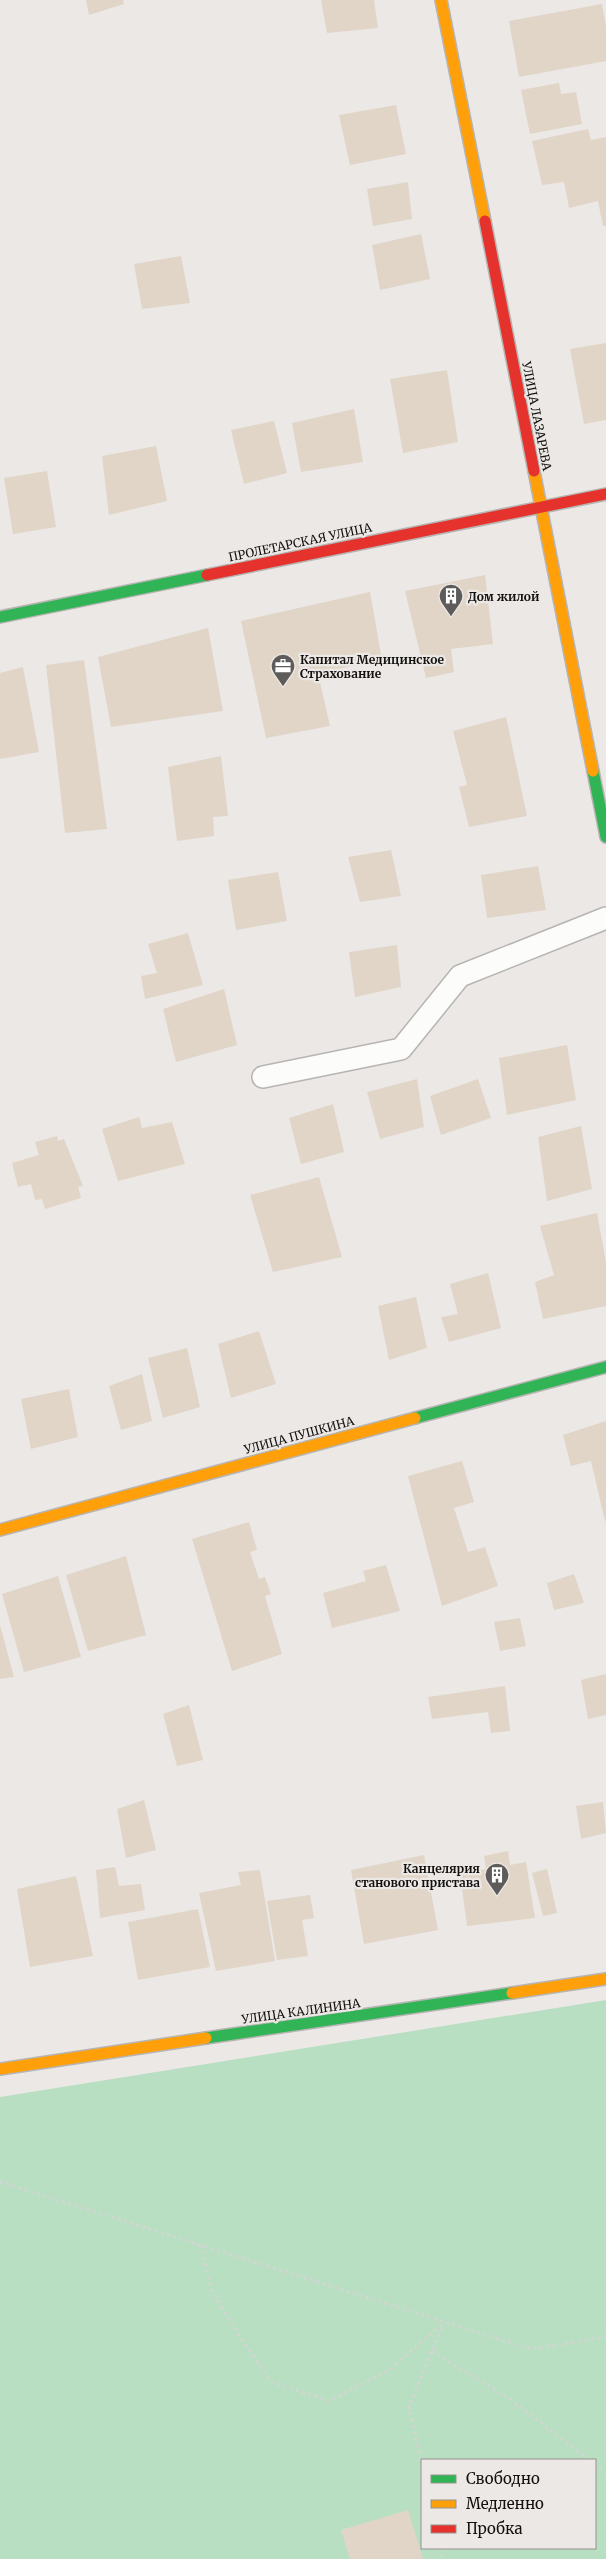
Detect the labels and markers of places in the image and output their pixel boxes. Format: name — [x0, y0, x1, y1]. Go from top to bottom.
building icon: Дом жилой — [438, 583, 464, 617]
place label: Дом жилой — [468, 589, 540, 604]
place label: Капитал Медицинское Страхование — [300, 652, 445, 681]
office icon: Капитал Медицинское Страхование — [270, 653, 296, 687]
place label: Канцелярия станового пристава — [355, 1861, 480, 1890]
building icon: Канцелярия станового пристава — [484, 1862, 510, 1896]

